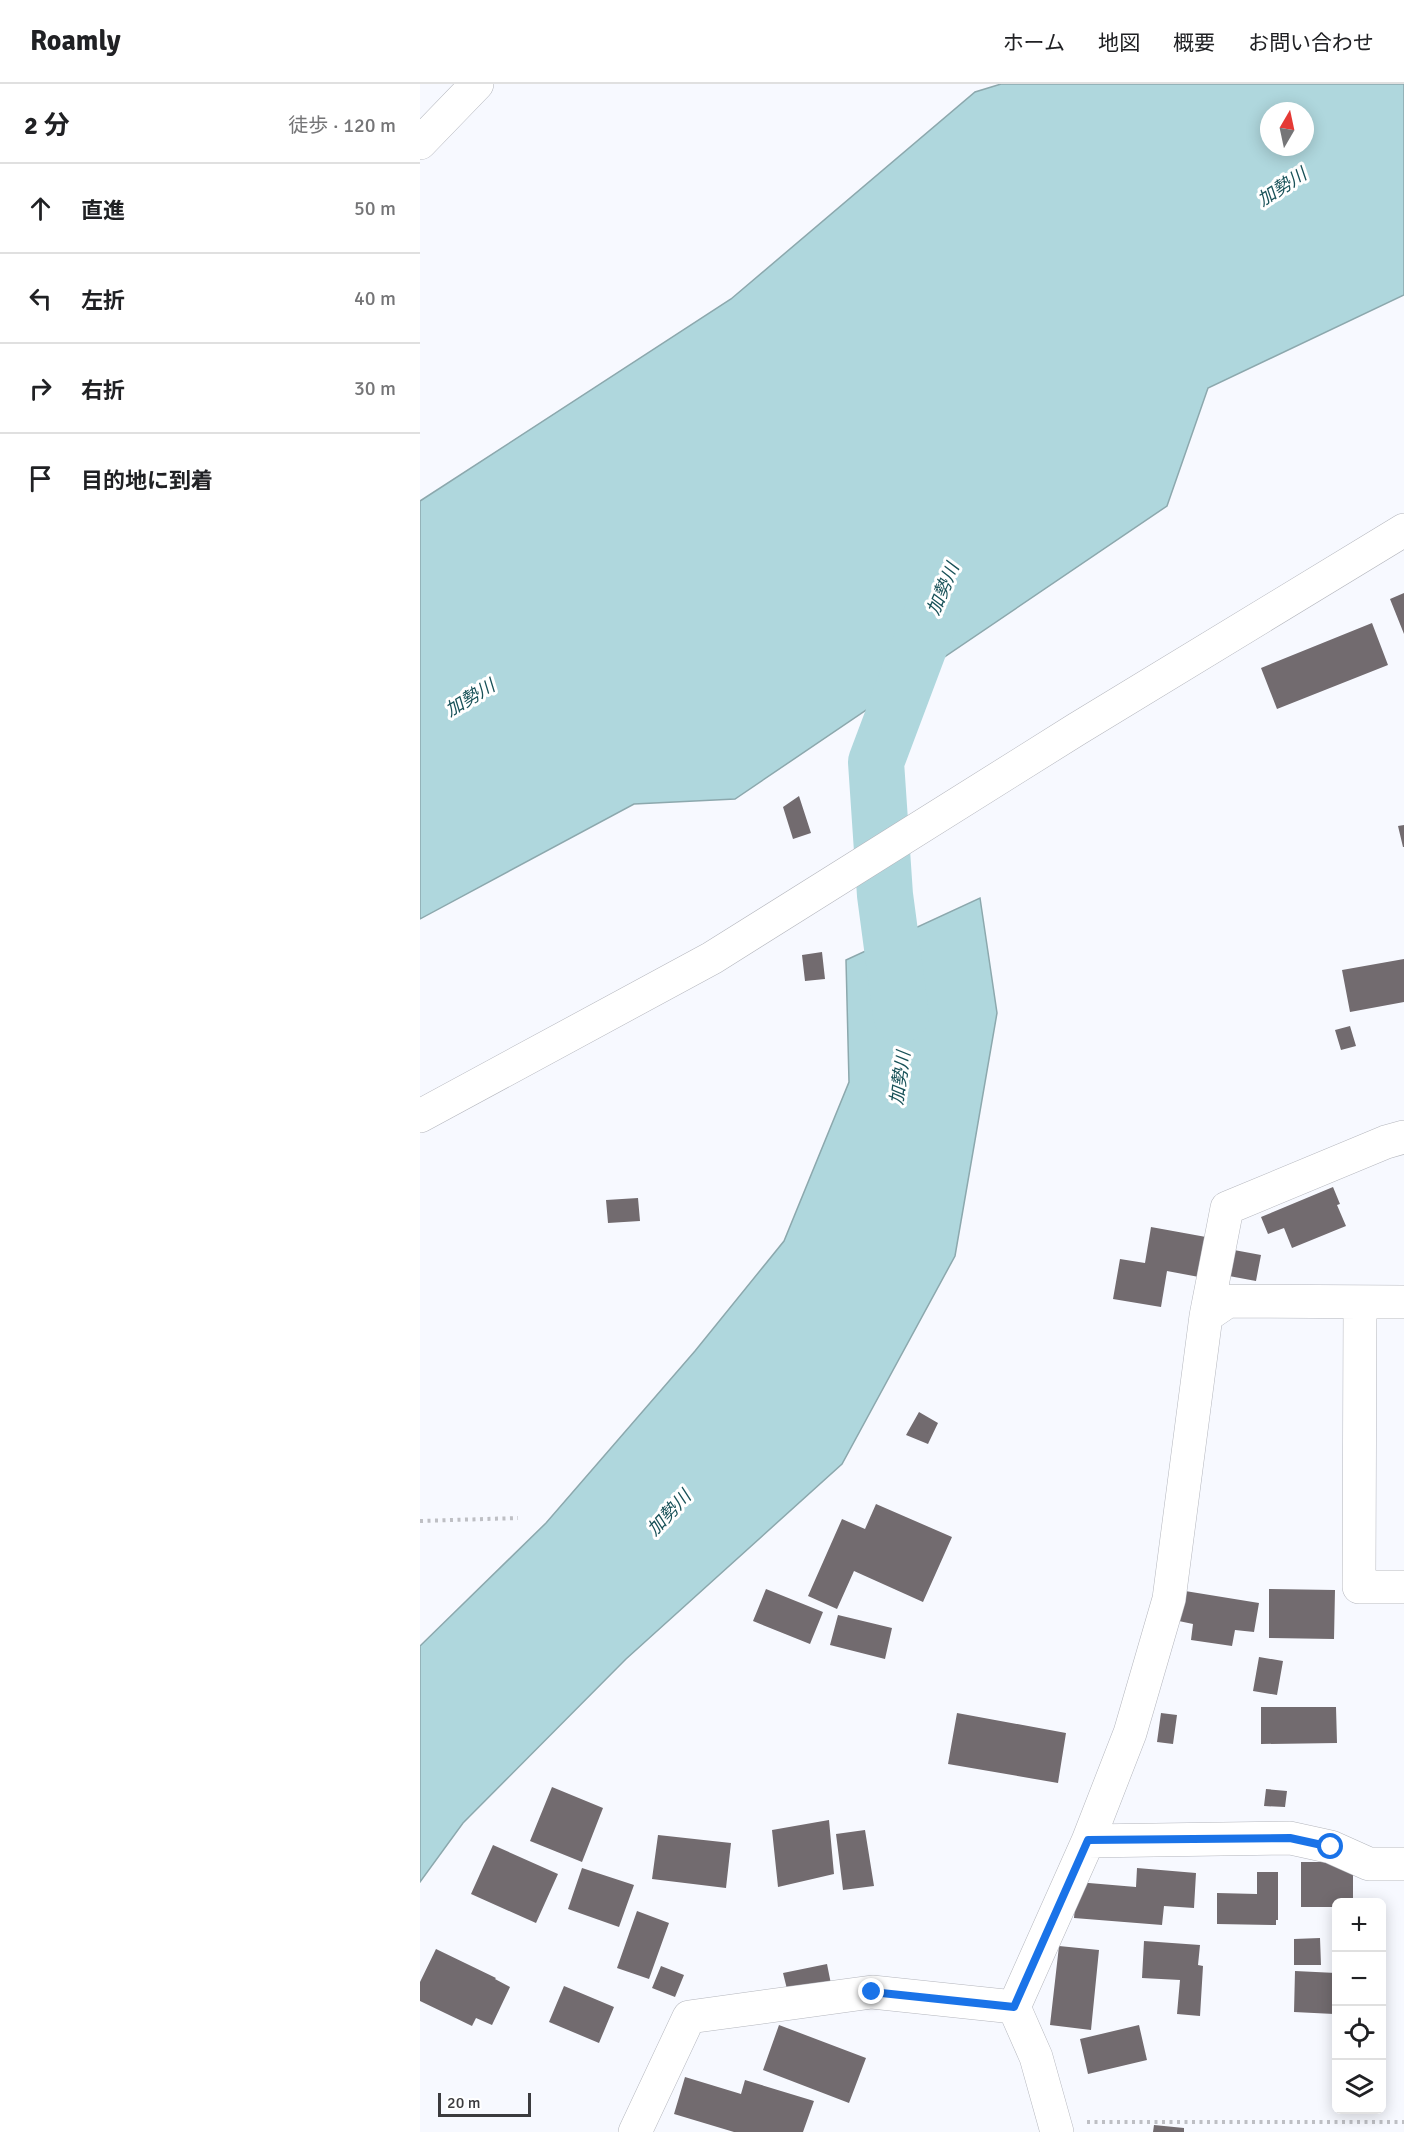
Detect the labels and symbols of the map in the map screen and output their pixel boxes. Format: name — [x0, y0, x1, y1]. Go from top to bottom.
north arrow — [1260, 102, 1314, 156]
water label: 加勢川 — [1253, 162, 1312, 211]
water label: 加勢川 — [922, 558, 964, 618]
water label: 加勢川 — [441, 674, 501, 721]
water label: 加勢川 — [885, 1048, 915, 1106]
water label: 加勢川 — [643, 1484, 697, 1540]
route start — [1317, 1833, 1343, 1859]
route end — [858, 1978, 884, 2004]
scale bar — [438, 2090, 531, 2118]

